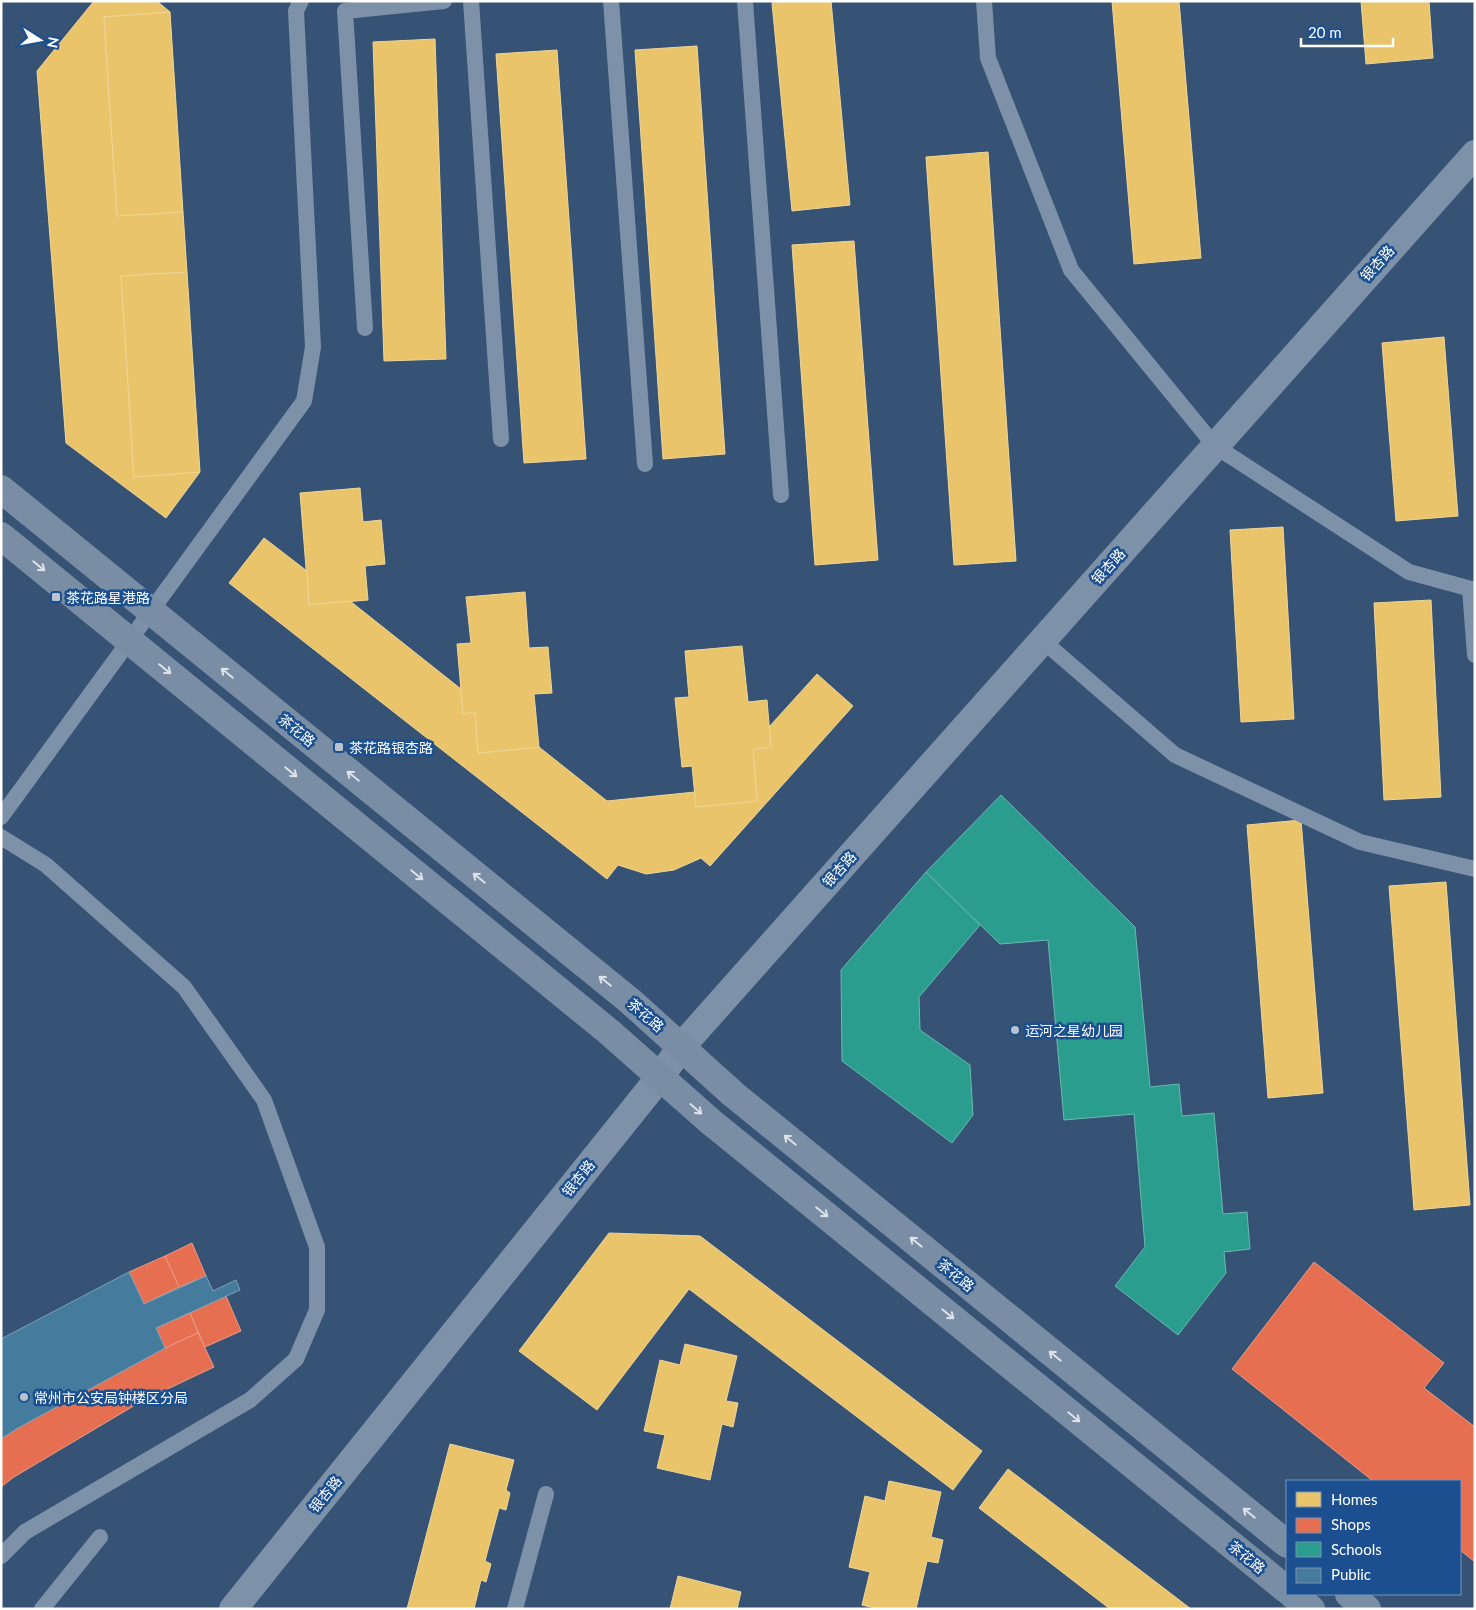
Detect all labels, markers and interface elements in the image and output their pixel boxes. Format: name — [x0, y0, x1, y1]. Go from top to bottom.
north arrow — [15, 15, 65, 65]
scale bar — [1301, 15, 1394, 47]
text: 20 m — [1308, 23, 1342, 41]
text: N — [44, 36, 63, 49]
street label: 银杏路 — [1357, 242, 1397, 284]
street label: 银杏路 — [1088, 545, 1128, 587]
one-way arrow — [32, 561, 45, 572]
place label: 茶花路星港路 — [66, 589, 150, 606]
marker: 茶花路星港路 — [50, 591, 62, 603]
one-way arrow — [158, 664, 171, 675]
one-way arrow — [221, 668, 234, 679]
street label: 茶花路 — [275, 710, 319, 750]
place label: 茶花路银杏路 — [349, 739, 433, 756]
marker: 茶花路银杏路 — [333, 741, 345, 753]
one-way arrow — [284, 766, 297, 777]
one-way arrow — [347, 770, 360, 781]
street label: 银杏路 — [819, 848, 859, 890]
one-way arrow — [410, 869, 423, 880]
one-way arrow — [473, 873, 486, 884]
one-way arrow — [599, 975, 612, 986]
street label: 茶花路 — [625, 995, 667, 1035]
place label: 运河之星幼儿园 — [1025, 1022, 1123, 1039]
marker: 运河之星幼儿园 — [1009, 1024, 1021, 1036]
one-way arrow — [690, 1103, 703, 1115]
one-way arrow — [783, 1134, 796, 1145]
street label: 银杏路 — [558, 1156, 598, 1200]
one-way arrow — [815, 1206, 828, 1217]
one-way arrow — [909, 1237, 922, 1248]
street label: 茶花路 — [934, 1255, 978, 1295]
one-way arrow — [941, 1309, 954, 1320]
one-way arrow — [1049, 1350, 1062, 1361]
place label: 常州市公安局钟楼区分局 — [34, 1389, 188, 1406]
marker: 常州市公安局钟楼区分局 — [18, 1391, 30, 1403]
one-way arrow — [1067, 1411, 1080, 1422]
street label: 银杏路 — [305, 1472, 345, 1516]
legend — [1286, 1480, 1461, 1595]
text: Homes — [1331, 1490, 1377, 1508]
one-way arrow — [1243, 1508, 1256, 1519]
text: Shops — [1331, 1515, 1371, 1533]
street label: 茶花路 — [1225, 1537, 1269, 1577]
text: Schools — [1331, 1540, 1382, 1558]
text: Public — [1331, 1565, 1371, 1583]

